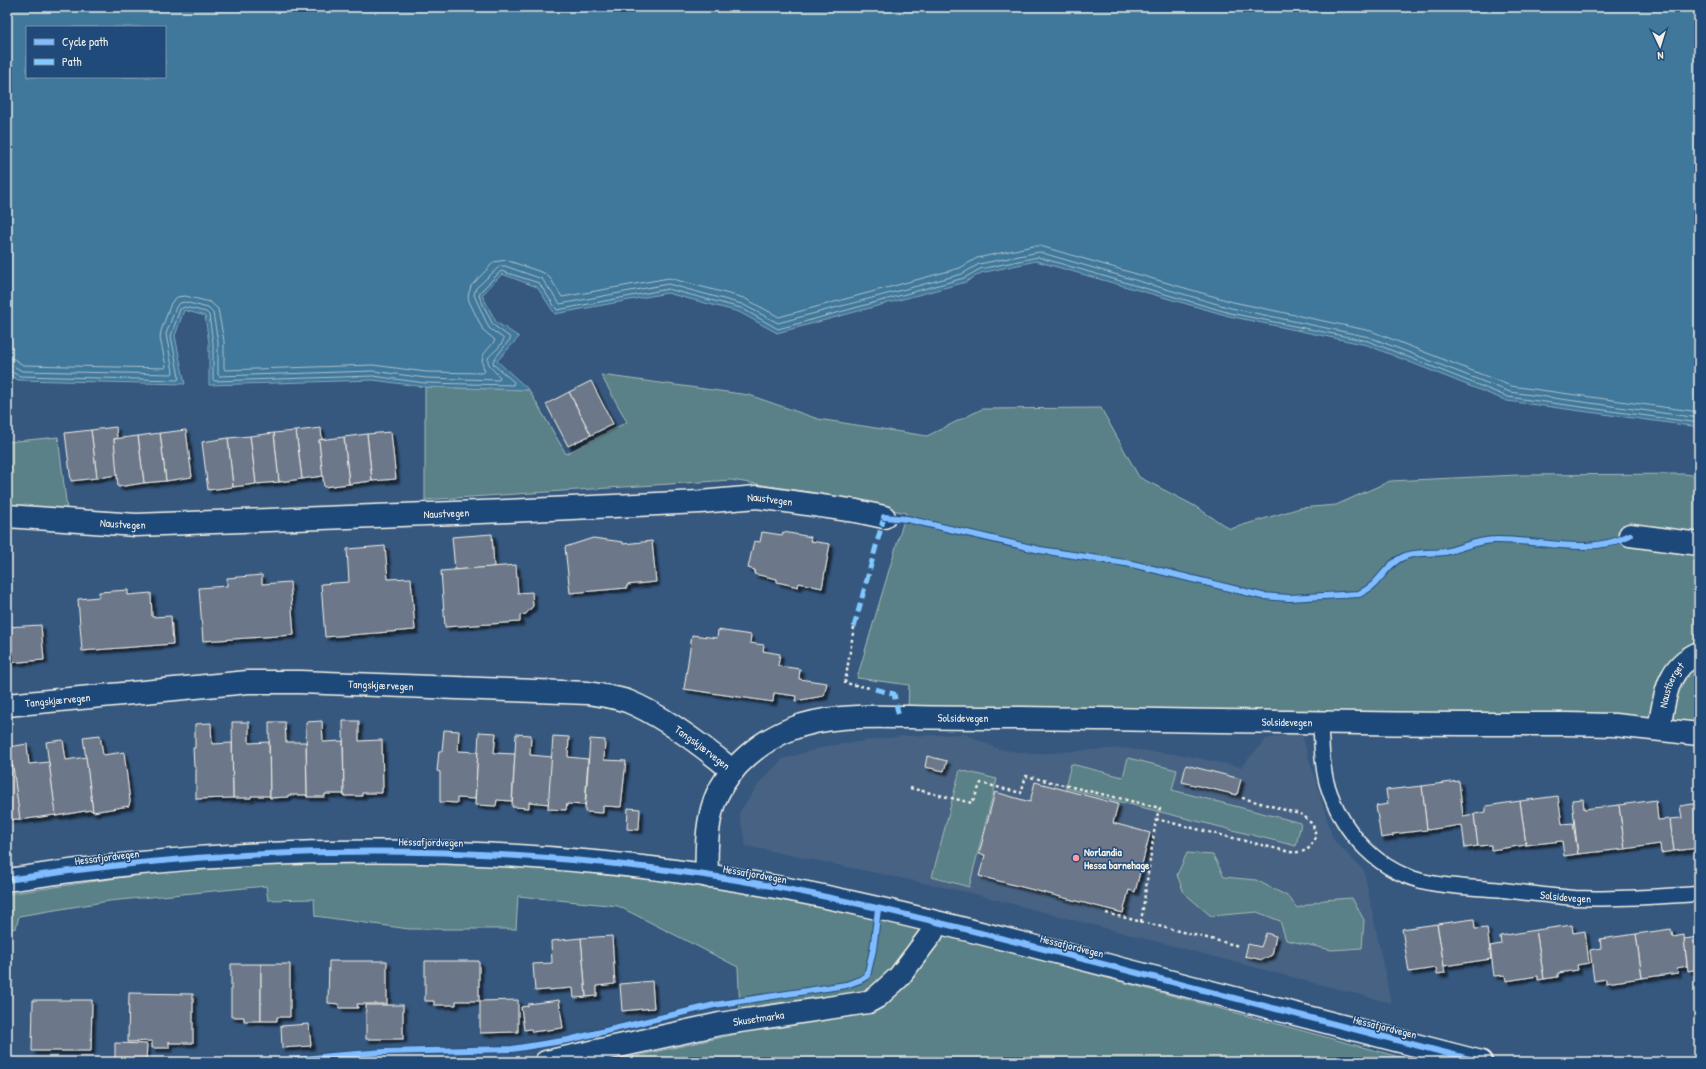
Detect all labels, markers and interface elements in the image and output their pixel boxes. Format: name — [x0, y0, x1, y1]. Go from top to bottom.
legend — [26, 26, 166, 78]
north arrow — [1640, 26, 1680, 66]
text: Cycle path — [62, 33, 108, 50]
text: N — [1657, 49, 1664, 63]
text: Path — [62, 53, 82, 70]
street label: Naustvegen — [747, 490, 793, 509]
street label: Naustvegen — [423, 505, 470, 521]
street label: Naustvegen — [99, 515, 146, 532]
street label: Naustberget — [1656, 659, 1687, 709]
street label: Tangskjærvegen — [348, 677, 414, 693]
street label: Tangskjærvegen — [24, 690, 91, 710]
street label: Solsidevegen — [937, 711, 989, 725]
street label: Solsidevegen — [1261, 715, 1313, 729]
street label: Tangskjærvegen — [672, 722, 733, 773]
street label: Hessafjordvegen — [398, 834, 464, 850]
place label: Norlandia Hessa barnehage — [1084, 845, 1150, 873]
street label: Hessafjordvegen — [74, 846, 140, 868]
marker: Norlandia Hessa barnehage — [1071, 853, 1081, 863]
street label: Hessafjordvegen — [722, 861, 788, 887]
street label: Solsidevegen — [1540, 888, 1591, 905]
street label: Hessafjordvegen — [1039, 931, 1105, 961]
street label: Skusetmarka — [732, 1007, 786, 1029]
street label: Hessafjordvegen — [1352, 1012, 1418, 1042]

